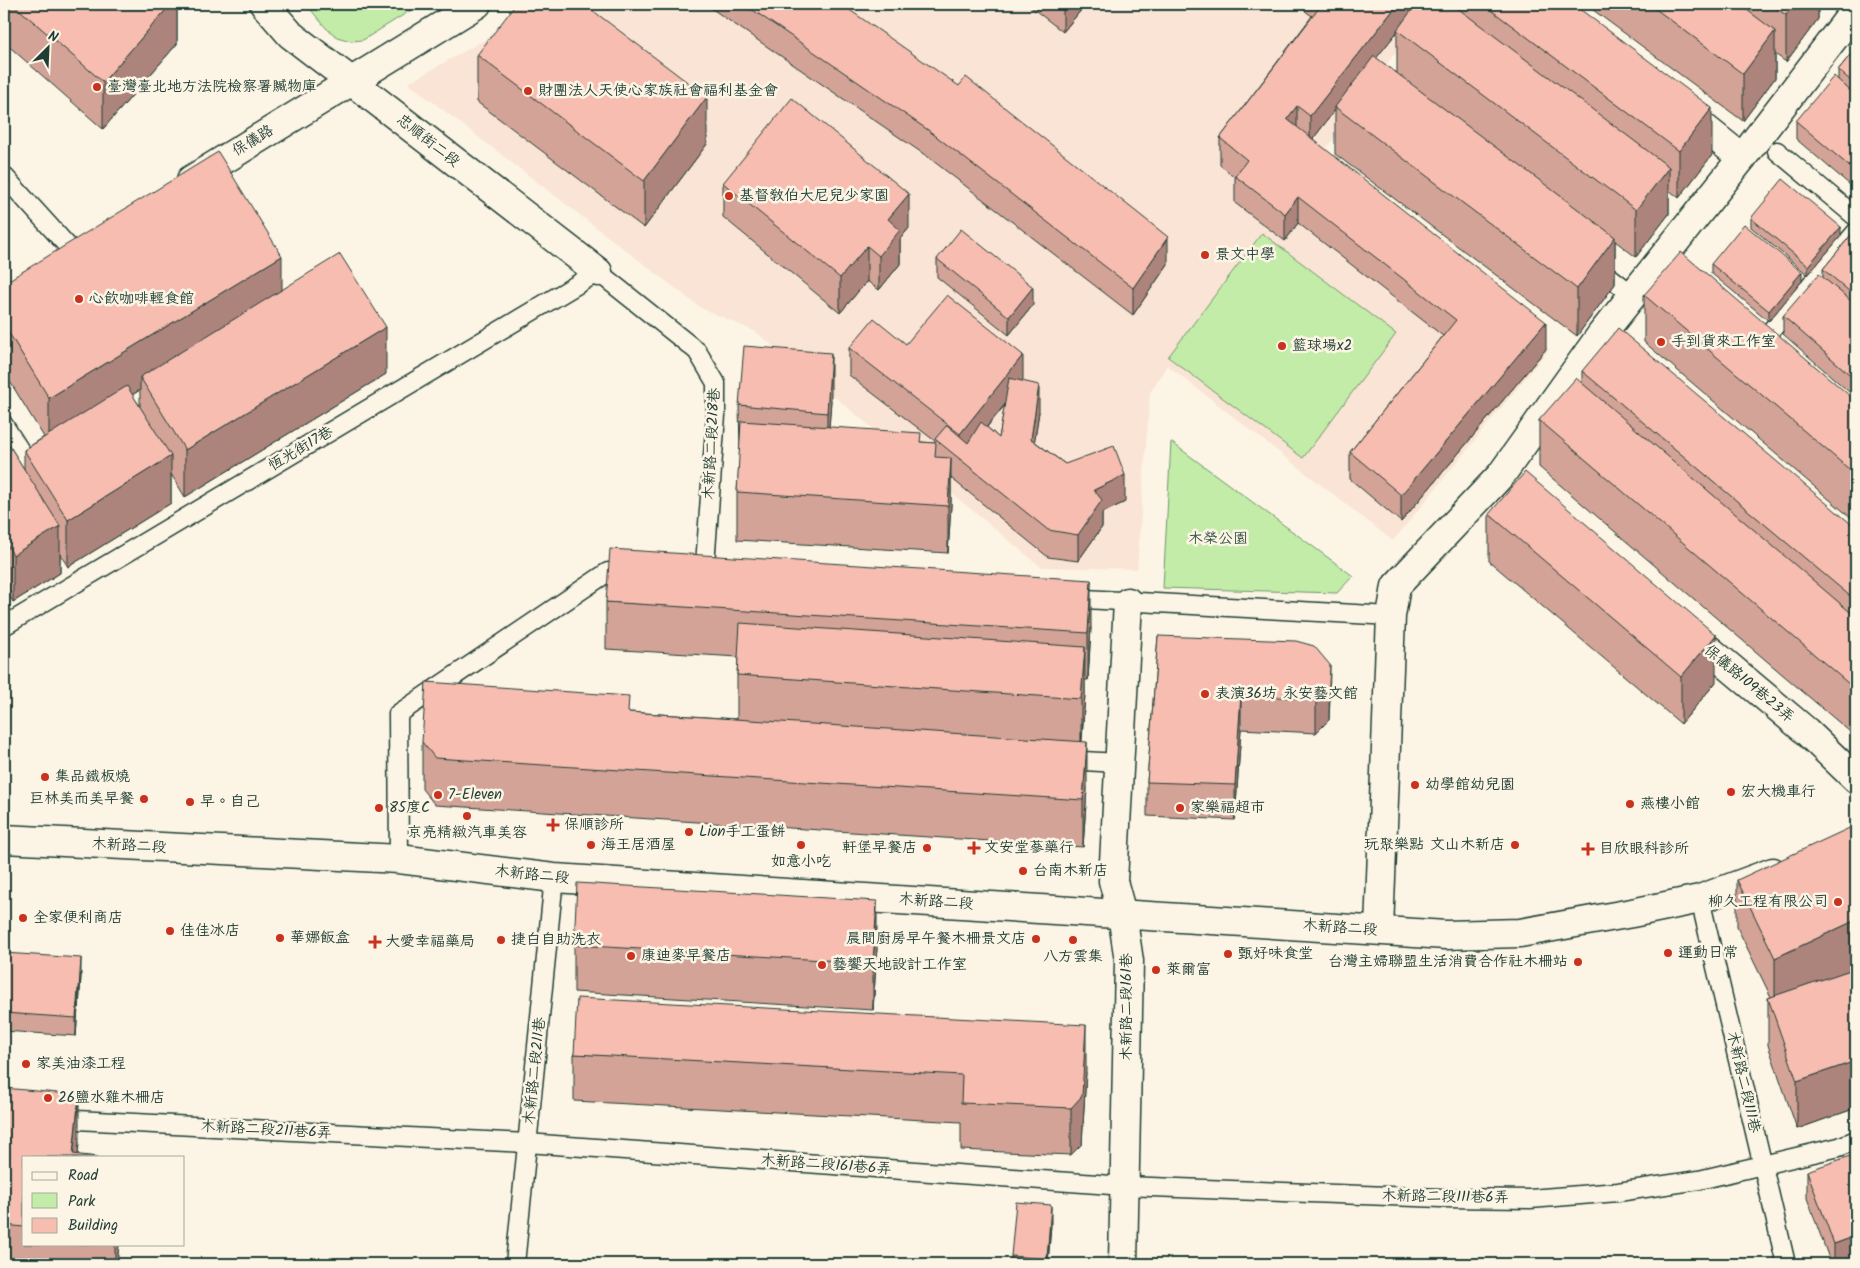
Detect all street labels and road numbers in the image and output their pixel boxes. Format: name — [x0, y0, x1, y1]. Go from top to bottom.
street label: 忠順街二段 — [391, 108, 465, 174]
street label: 保儀路 — [228, 119, 278, 163]
street label: 木新路二段218巷 — [697, 387, 727, 501]
street label: 恆光街17巷 — [264, 420, 338, 478]
street label: 保儀路109巷23弄 — [1698, 639, 1800, 729]
street label: 木新路二段 — [91, 832, 167, 860]
street label: 木新路二段 — [493, 859, 571, 891]
street label: 木新路二段 — [898, 887, 974, 917]
street label: 木新路二段 — [1302, 913, 1378, 943]
street label: 木新路二段161巷 — [1115, 953, 1139, 1061]
street label: 木新路二段211巷 — [517, 1016, 553, 1126]
street label: 木新路二段111巷 — [1720, 1029, 1766, 1135]
street label: 木新路二段211巷6弄 — [200, 1115, 332, 1145]
street label: 木新路二段161巷6弄 — [760, 1148, 892, 1182]
street label: 木新路二段111巷6弄 — [1381, 1184, 1509, 1210]

